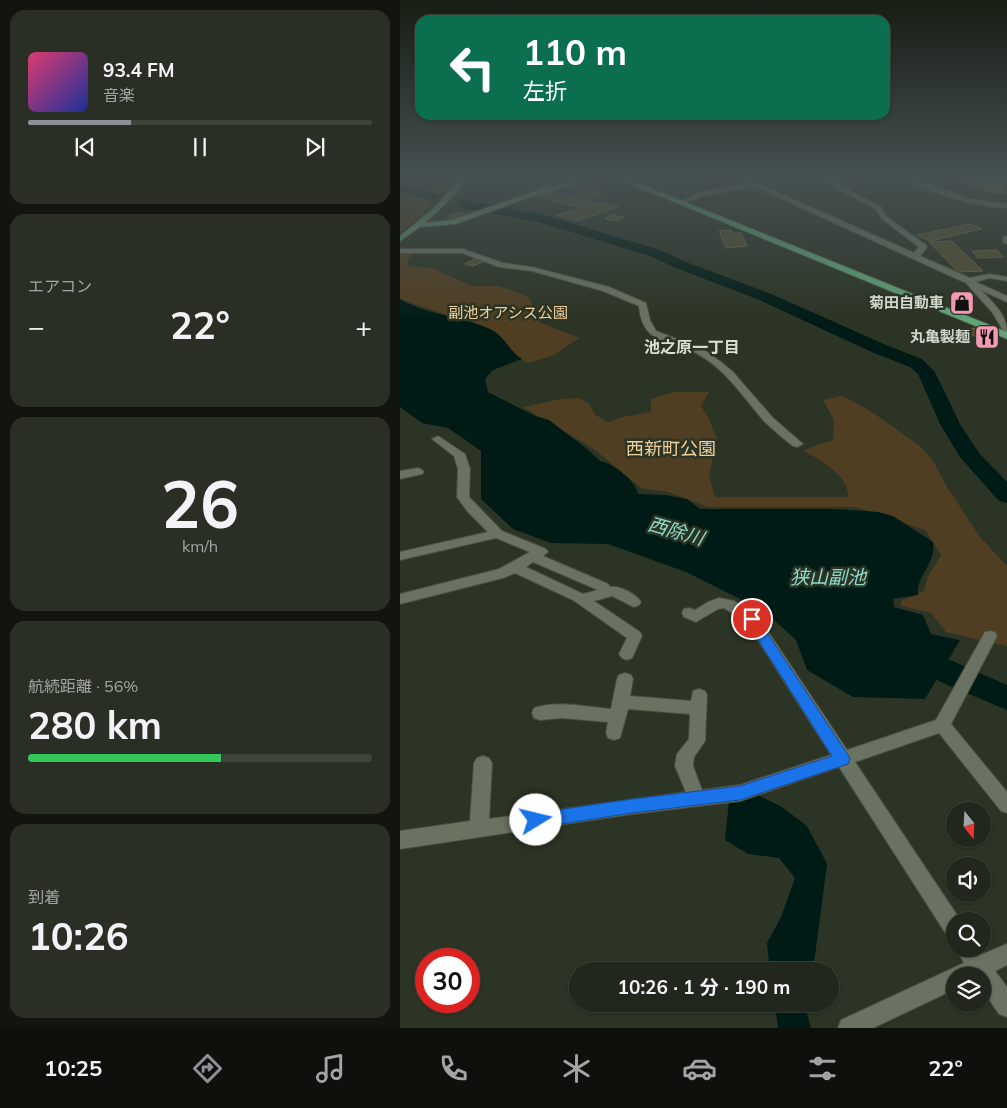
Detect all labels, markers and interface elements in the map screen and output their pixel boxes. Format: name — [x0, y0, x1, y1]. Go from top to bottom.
text: 110 m — [523, 30, 627, 74]
icon: left — [440, 35, 505, 100]
text: 93.4 FM — [103, 58, 175, 82]
text: 左折 — [523, 77, 567, 105]
text: 音楽 — [103, 85, 135, 105]
icon: previous — [71, 133, 99, 161]
icon: pause — [186, 133, 214, 161]
icon: next — [301, 133, 329, 161]
text: エアコン — [28, 276, 92, 296]
shop icon: 菊田自動車 — [949, 290, 975, 316]
place label: 菊田自動車 — [869, 293, 944, 312]
text: 22° — [170, 301, 230, 349]
park label: 副池オアシス公園 — [448, 303, 568, 322]
text: − — [28, 309, 45, 344]
text: + — [355, 309, 372, 344]
restaurant icon: 丸亀製麺 — [974, 324, 1000, 350]
place label: 丸亀製麺 — [910, 327, 970, 346]
district label: 池之原一丁目 — [644, 337, 740, 357]
park label: 西新町公園 — [626, 437, 716, 460]
text: 26 — [161, 463, 239, 544]
water label: 西除川 — [645, 512, 709, 551]
text: km/h — [182, 536, 218, 556]
water label: 狭山副池 — [790, 565, 868, 589]
pin — [731, 598, 773, 640]
icon: arrive — [738, 605, 766, 633]
text: 航続距離 · 56% — [28, 676, 138, 696]
text: 280 km — [28, 701, 162, 749]
position arrow — [509, 793, 561, 845]
north arrow — [946, 802, 991, 848]
map controls — [946, 802, 991, 1012]
button: sound — [946, 857, 991, 902]
text: 到着 — [28, 887, 60, 907]
text: 10:26 — [28, 912, 129, 960]
button: search — [946, 912, 991, 957]
speed limit sign: 30 — [415, 948, 480, 1013]
button: layers — [946, 967, 991, 1012]
text: 10:26 · 1 分 · 190 m — [618, 975, 790, 999]
icon: directions — [190, 1051, 225, 1086]
icon: music — [313, 1051, 348, 1086]
icon: phone — [436, 1051, 471, 1086]
icon: climate — [559, 1051, 594, 1086]
icon: car — [682, 1051, 717, 1086]
icon: filters — [805, 1051, 840, 1086]
text: 10:25 — [44, 1054, 102, 1082]
text: 22° — [928, 1054, 963, 1082]

